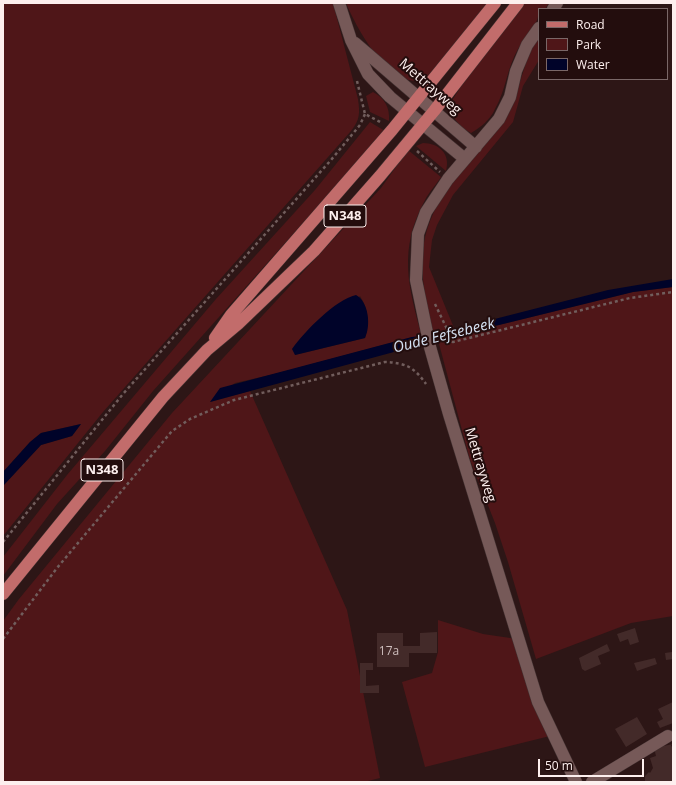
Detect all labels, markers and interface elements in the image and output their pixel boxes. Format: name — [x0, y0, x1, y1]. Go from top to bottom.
legend — [538, 8, 668, 80]
text: Road — [576, 16, 605, 33]
text: Park — [576, 36, 601, 53]
street label: Mettrayweg — [395, 55, 465, 119]
text: Water — [576, 56, 610, 73]
road number: N348 — [324, 205, 366, 227]
water label: Oude Eefsebeek — [391, 315, 497, 357]
street label: Mettrayweg — [461, 426, 499, 504]
road number: N348 — [81, 459, 123, 481]
house number: 17a — [379, 645, 399, 659]
scale bar — [540, 751, 646, 777]
text: 50 m — [545, 757, 573, 774]

